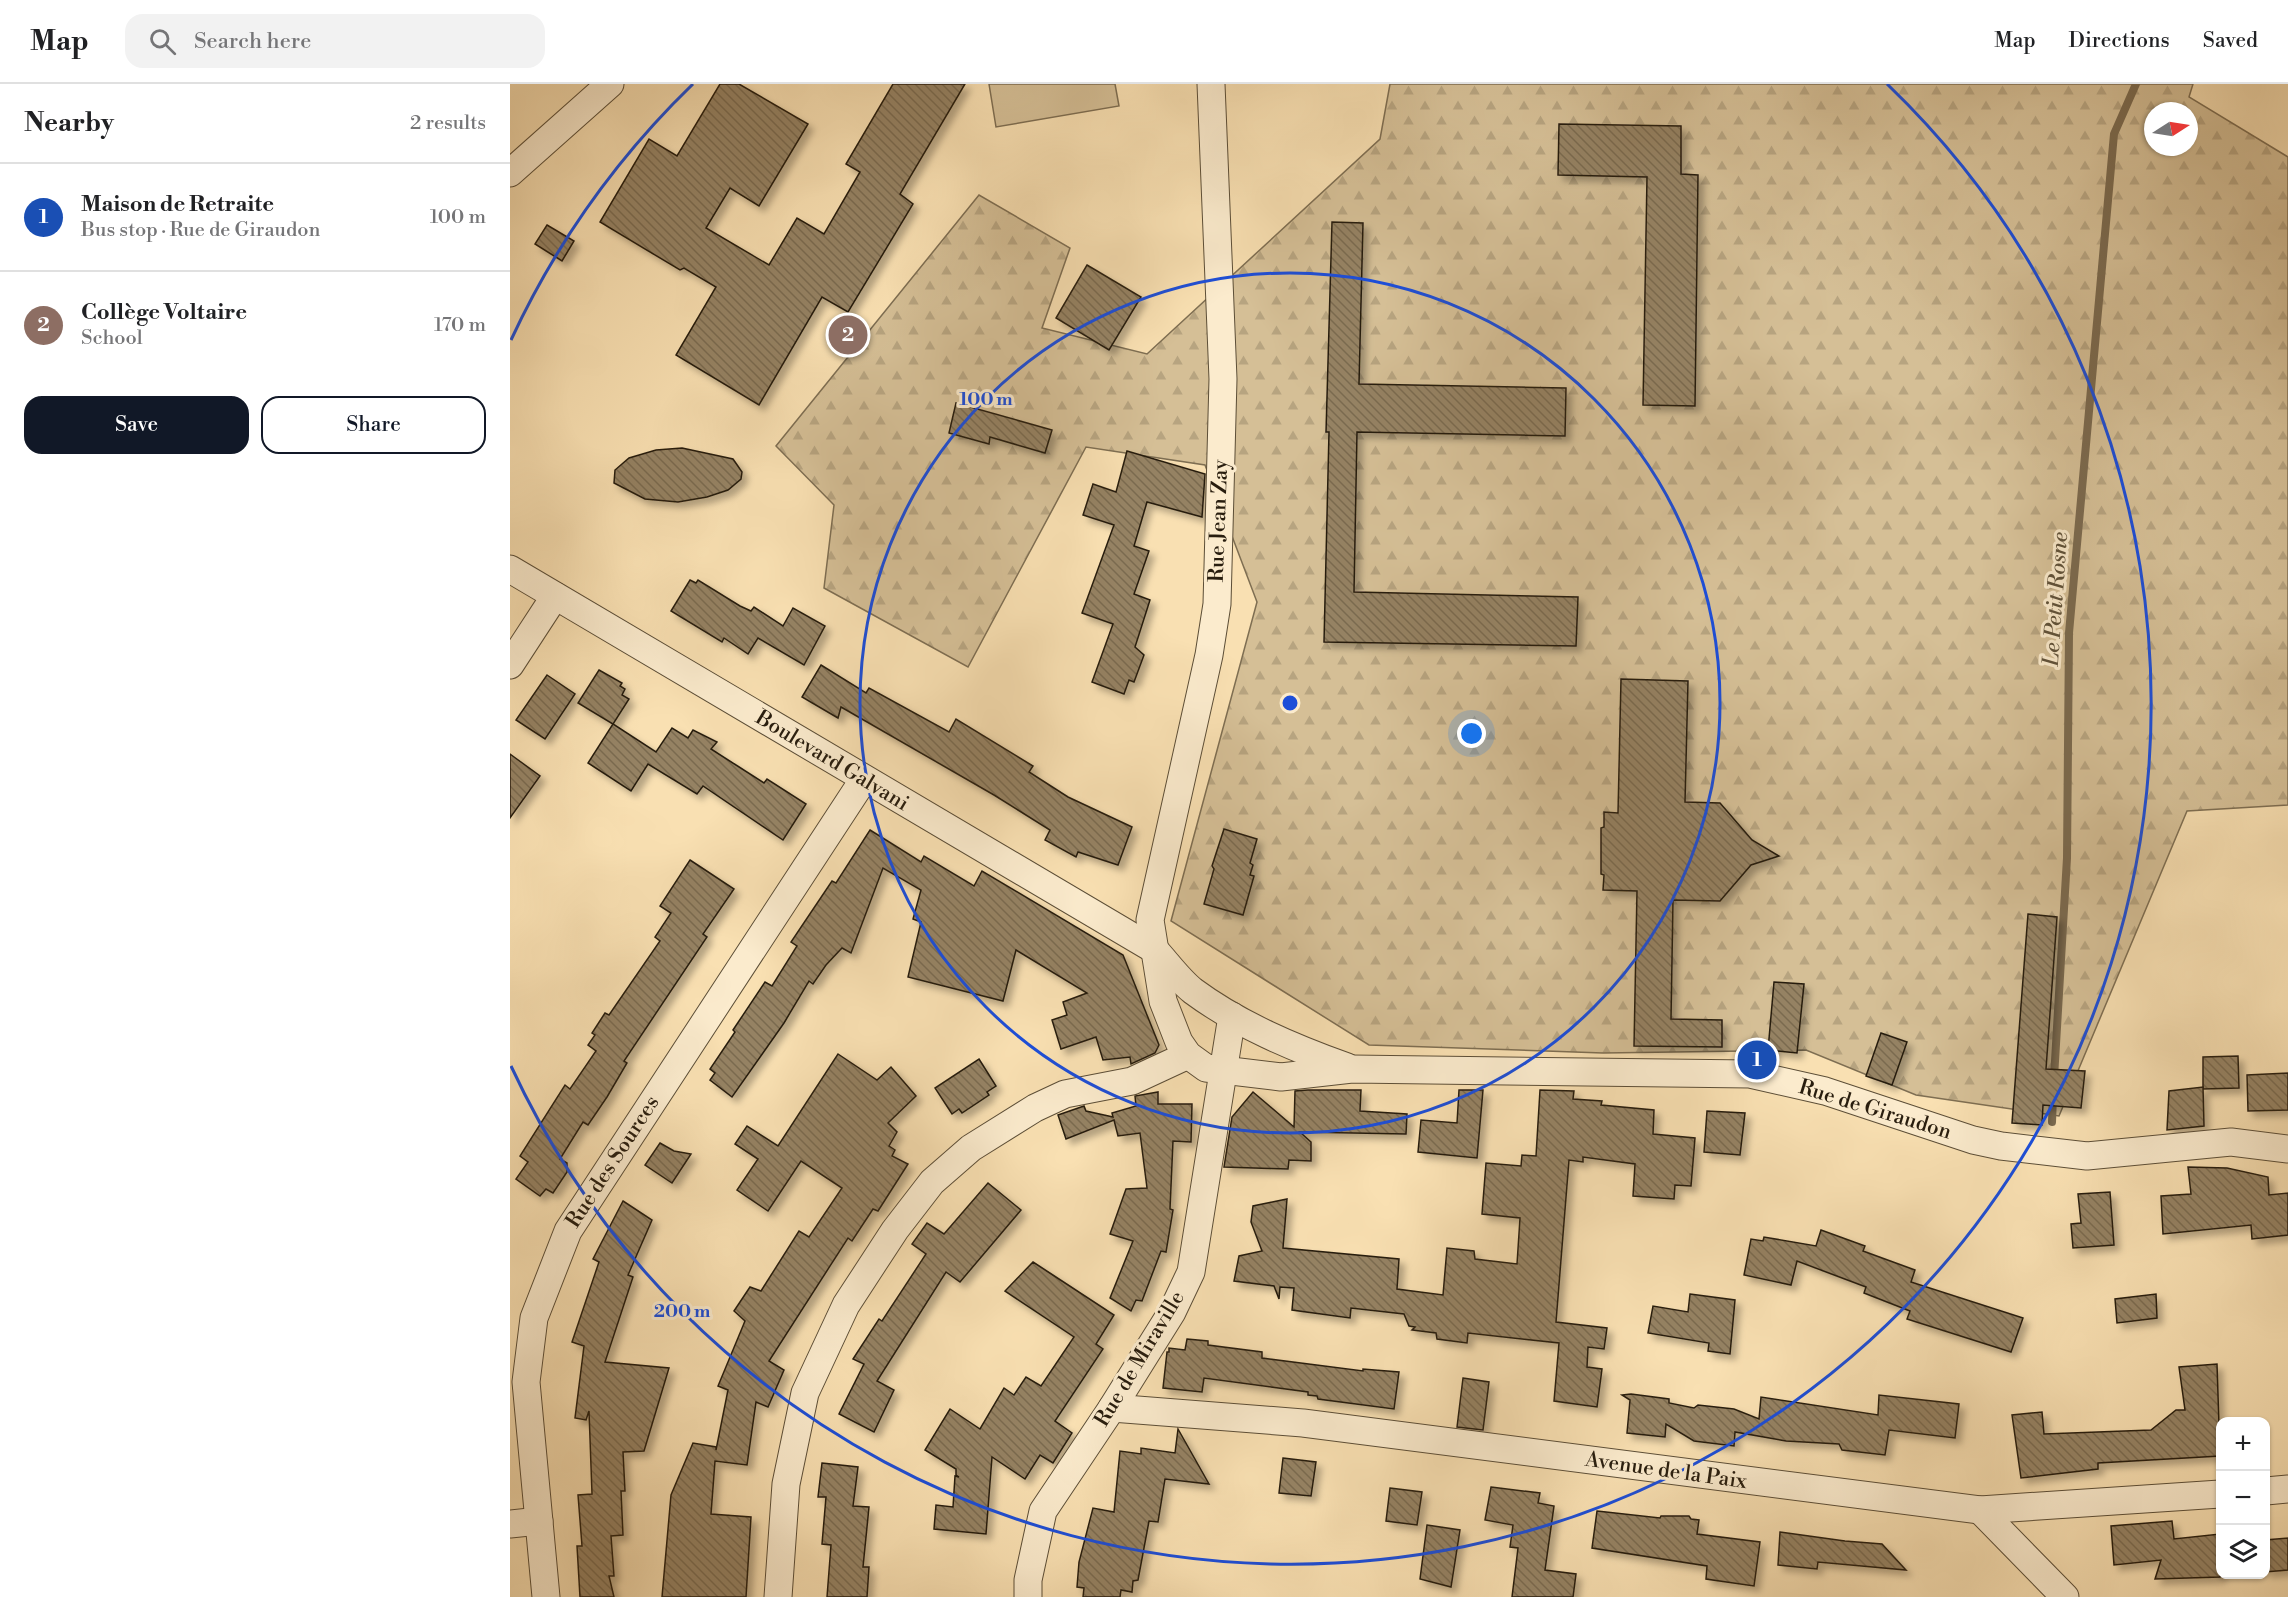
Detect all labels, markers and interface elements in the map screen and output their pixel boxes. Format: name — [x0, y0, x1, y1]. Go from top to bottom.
search box — [125, 14, 545, 68]
text: Map — [30, 24, 89, 59]
icon: search — [146, 25, 179, 58]
text: Search here — [194, 28, 311, 55]
text: Map — [1994, 28, 2036, 54]
text: Directions — [2069, 28, 2170, 54]
text: Saved — [2203, 28, 2258, 54]
north arrow — [2144, 102, 2198, 156]
text: Nearby — [24, 107, 114, 139]
text: 2 results — [410, 111, 486, 136]
text: Maison de Retraite — [81, 191, 274, 218]
text: 1 — [39, 205, 48, 230]
text: 100 m — [430, 205, 486, 230]
text: Bus stop · Rue de Giraudon — [81, 218, 320, 243]
text: Collège Voltaire — [81, 299, 247, 326]
pin: 2 — [828, 312, 868, 358]
text: 2 — [37, 313, 50, 338]
text: 170 m — [434, 313, 486, 338]
text: School — [81, 326, 143, 351]
text: 100 m — [959, 388, 1013, 411]
button: Save — [24, 396, 249, 454]
button: Share — [261, 396, 486, 454]
street label: Rue Jean Zay — [1204, 458, 1234, 583]
water label: Le Petit Rosne — [2038, 531, 2074, 668]
centre of rings — [1280, 693, 1300, 713]
street label: Boulevard Galvani — [750, 704, 913, 817]
your location — [1457, 719, 1486, 748]
pin: 1 — [1738, 1038, 1776, 1082]
street label: Rue de Giraudon — [1795, 1074, 1955, 1146]
street label: Rue des Sources — [561, 1091, 665, 1233]
street label: Rue de Miraville — [1089, 1286, 1191, 1432]
text: 200 m — [654, 1300, 711, 1323]
map controls — [2216, 1417, 2270, 1579]
button: + — [2216, 1417, 2270, 1471]
street label: Avenue de la Paix — [1582, 1447, 1749, 1495]
button: − — [2216, 1471, 2270, 1525]
button: layers — [2216, 1525, 2270, 1579]

